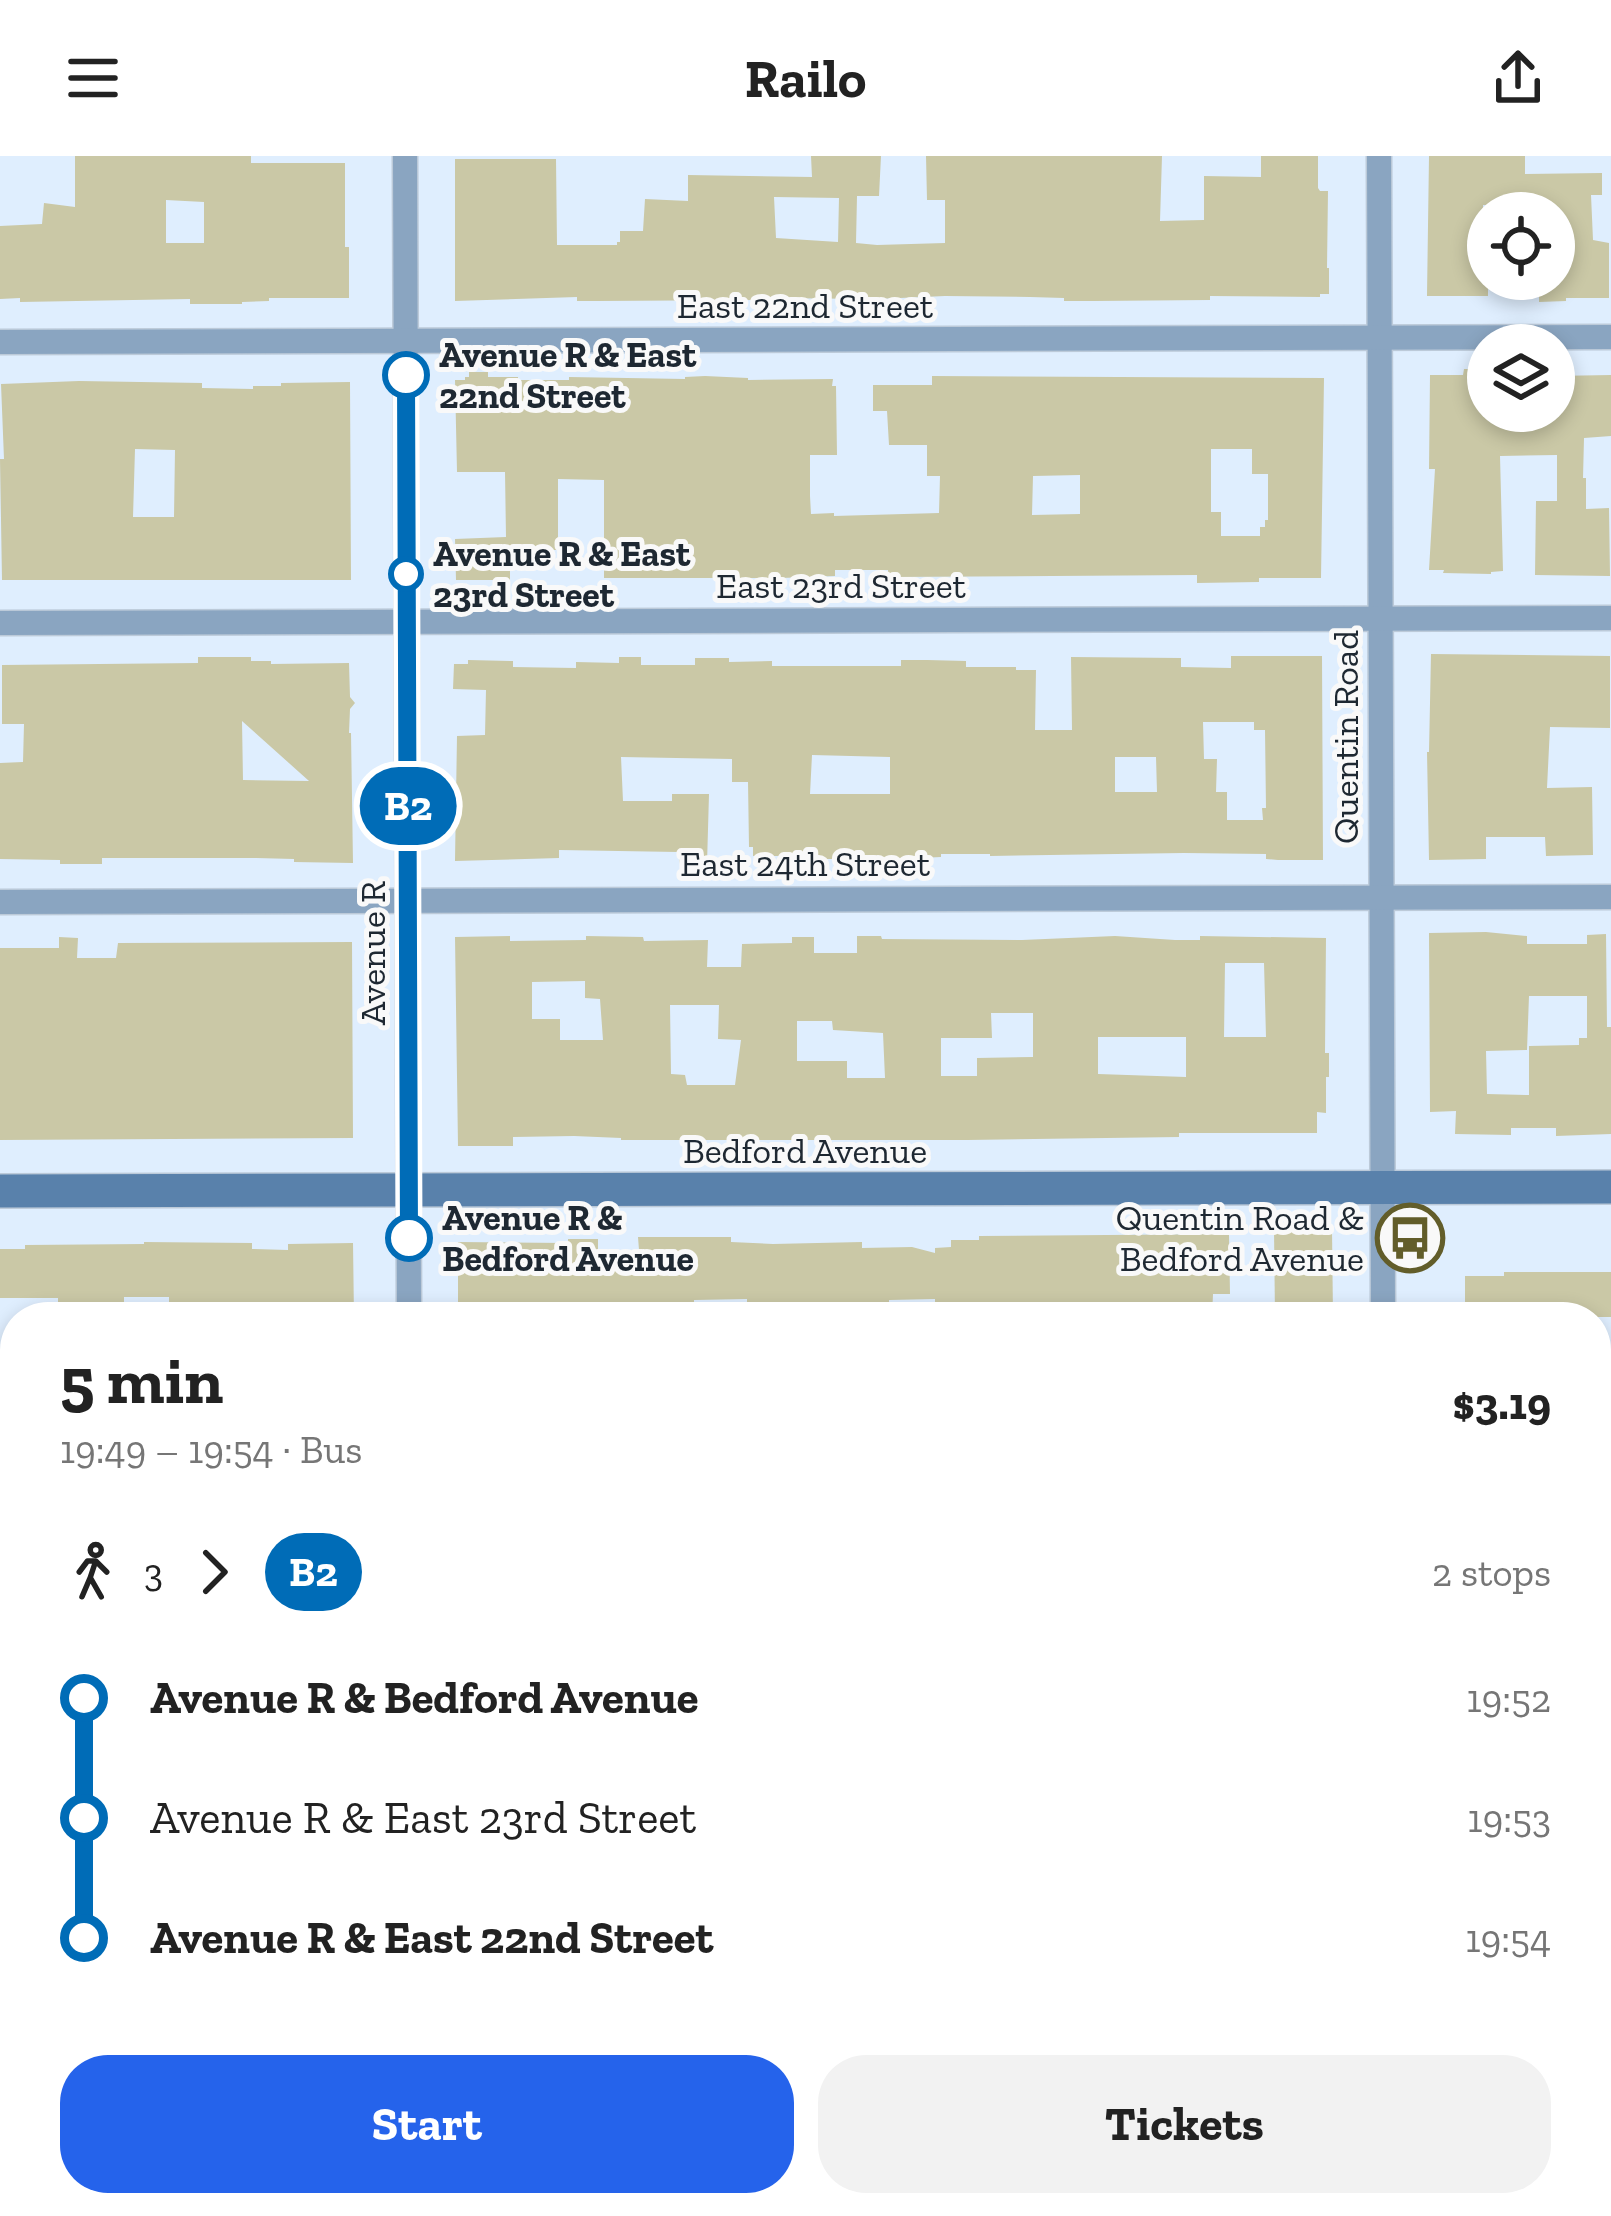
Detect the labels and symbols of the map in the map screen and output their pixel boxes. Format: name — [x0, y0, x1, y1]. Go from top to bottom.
street label: East 22nd Street — [677, 284, 934, 327]
place label: Avenue R & East 22nd Street — [439, 333, 697, 417]
marker: Avenue R & East 22nd Street — [384, 353, 428, 397]
place label: Avenue R & East 23rd Street — [433, 532, 691, 616]
marker: Avenue R & East 23rd Street — [390, 558, 422, 590]
street label: East 23rd Street — [716, 564, 967, 607]
street label: Quentin Road — [1324, 630, 1367, 844]
line badge: B2 — [354, 767, 462, 845]
street label: East 24th Street — [680, 842, 931, 885]
street label: Avenue R — [351, 881, 394, 1025]
street label: Bedford Avenue — [683, 1129, 927, 1172]
place label: Avenue R & Bedford Avenue — [442, 1196, 694, 1280]
place label: Quentin Road & Bedford Avenue — [1116, 1196, 1364, 1280]
bus stop icon: Quentin Road & Bedford Avenue — [1375, 1203, 1445, 1273]
marker: Avenue R & Bedford Avenue — [387, 1216, 431, 1260]

